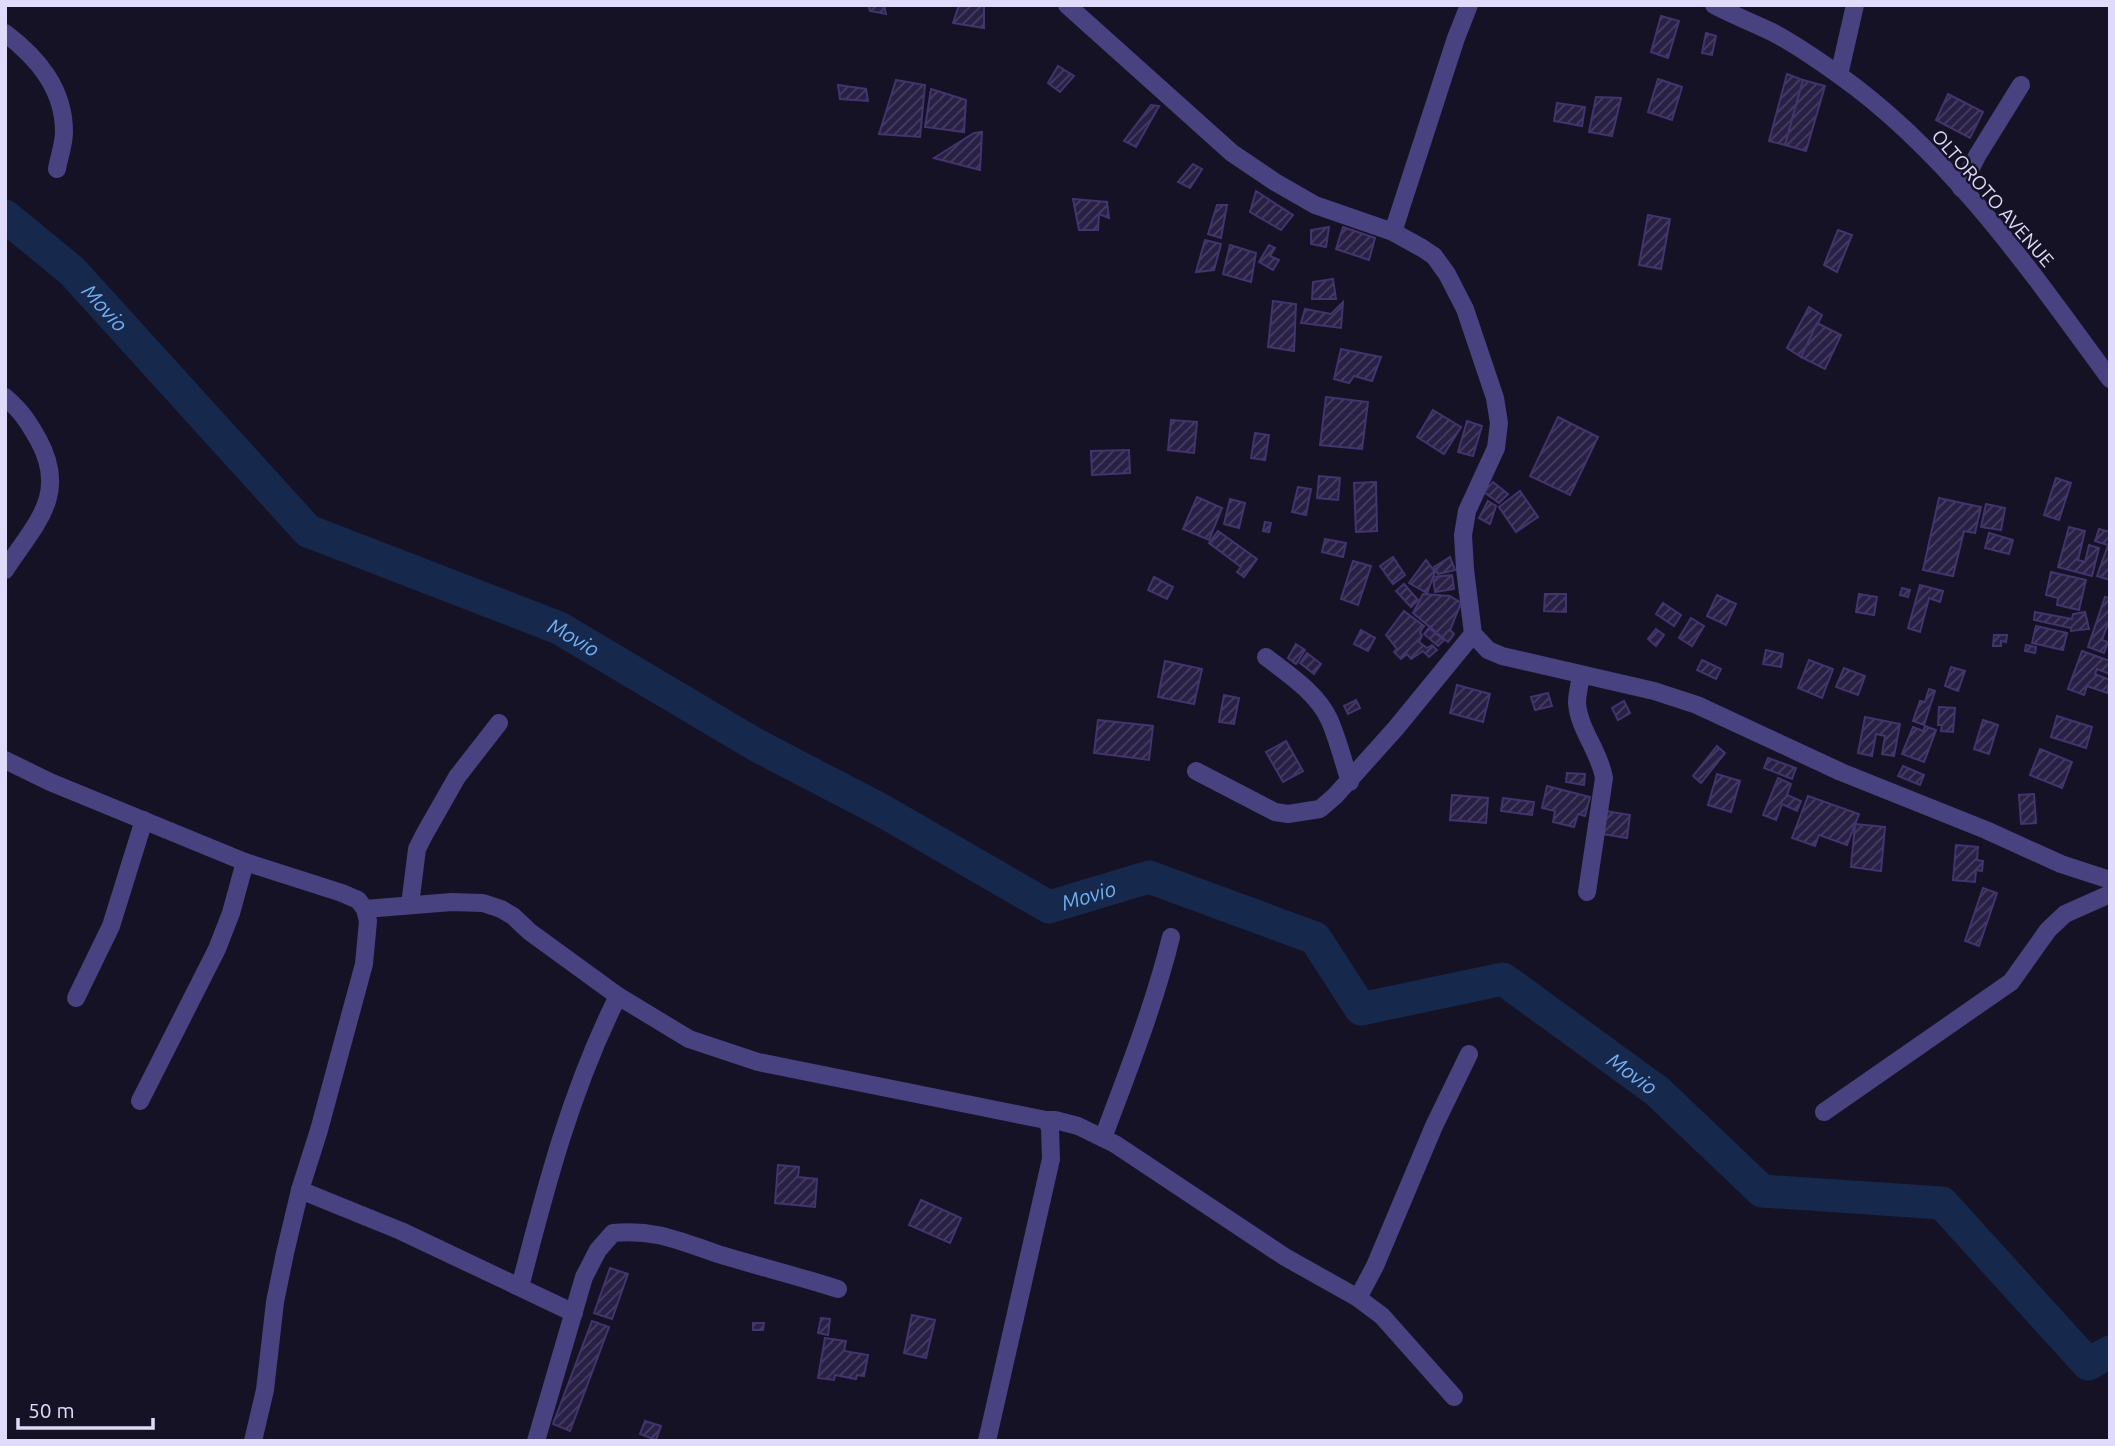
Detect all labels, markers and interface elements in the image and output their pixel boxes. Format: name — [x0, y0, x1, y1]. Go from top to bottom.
street label: OLTOROTO AVENUE — [1927, 125, 2059, 271]
water label: Movio — [78, 279, 133, 336]
water label: Movio — [545, 613, 604, 661]
water label: Movio — [1058, 876, 1118, 915]
water label: Movio — [1603, 1047, 1662, 1099]
scale bar — [18, 1386, 152, 1430]
text: 50 m — [28, 1398, 75, 1422]

